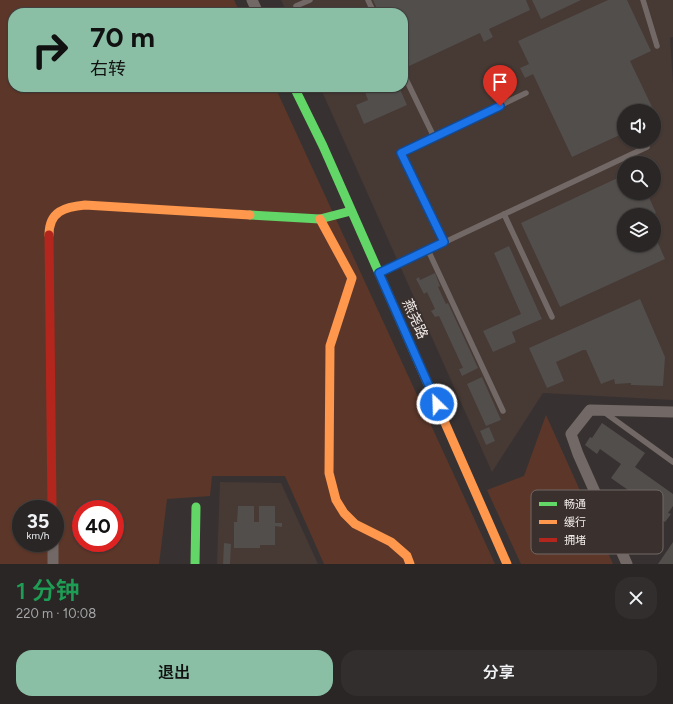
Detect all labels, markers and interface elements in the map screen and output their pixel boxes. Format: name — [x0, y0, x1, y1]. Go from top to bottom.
text: 70 m — [90, 20, 155, 54]
icon: right — [24, 24, 76, 76]
text: 右转 — [90, 58, 126, 80]
pin — [483, 65, 517, 106]
icon: arrive — [489, 71, 511, 93]
map controls — [617, 104, 661, 252]
button: sound — [617, 104, 661, 148]
button: search — [617, 156, 661, 200]
button: layers — [617, 208, 661, 252]
street label: 燕尧路 — [399, 296, 431, 342]
position arrow — [416, 383, 458, 425]
legend — [531, 490, 663, 554]
text: 畅通 — [564, 498, 586, 511]
speed limit sign: 40 — [72, 500, 124, 552]
text: 35 — [27, 509, 49, 533]
text: 缓行 — [564, 516, 586, 529]
text: km/h — [27, 529, 49, 542]
text: 拥堵 — [564, 534, 586, 547]
text: 1 分钟 — [16, 576, 80, 605]
button: close — [615, 577, 657, 619]
text: 220 m · 10:08 — [16, 606, 96, 621]
button: 退出 — [16, 650, 333, 696]
button: 分享 — [341, 650, 657, 696]

